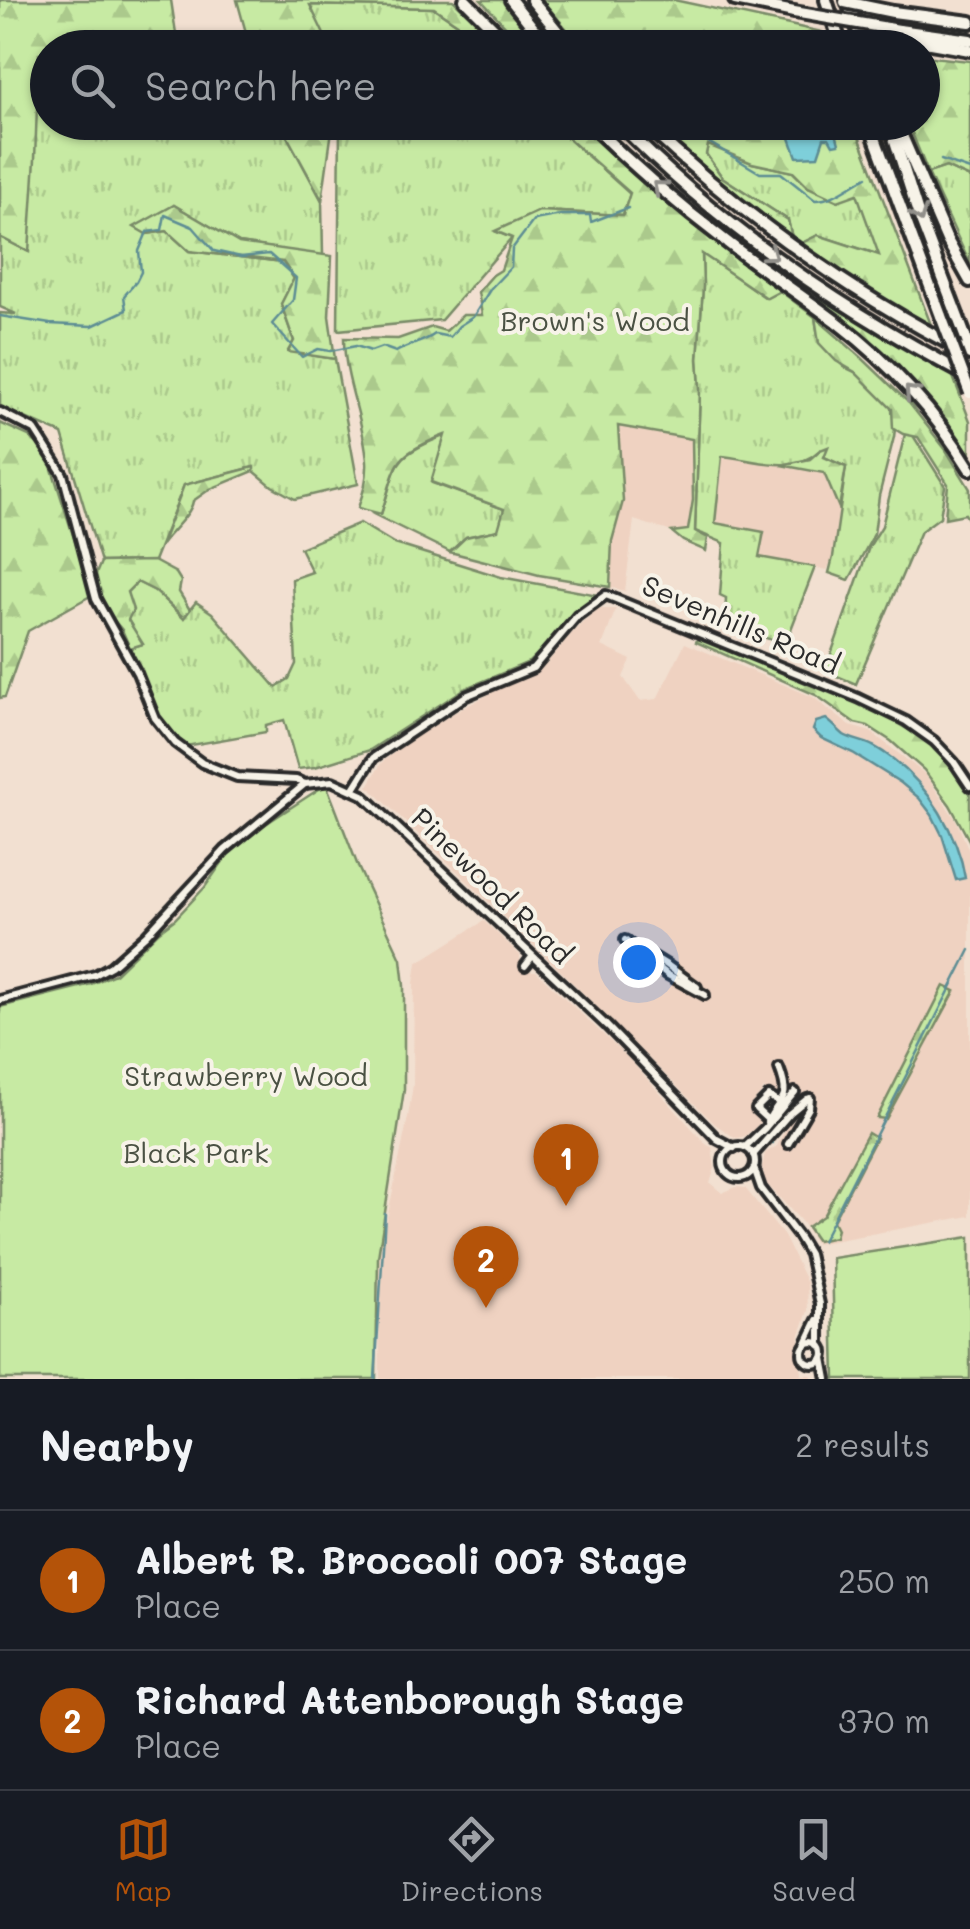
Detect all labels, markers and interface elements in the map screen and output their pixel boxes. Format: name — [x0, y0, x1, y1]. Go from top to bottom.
search box — [30, 30, 940, 140]
icon: search — [65, 58, 120, 113]
text: Search here — [145, 60, 376, 110]
one-way arrow — [653, 181, 671, 199]
one-way arrow — [907, 206, 928, 223]
one-way arrow — [760, 242, 779, 261]
park label: Brown's Wood — [500, 302, 690, 338]
one-way arrow — [905, 385, 923, 404]
street label: Sevenhills Road — [637, 566, 846, 682]
street label: Pinewood Road — [405, 799, 581, 971]
your location — [613, 937, 664, 988]
park label: Strawberry Wood — [124, 1057, 368, 1093]
pin: 1 — [534, 1124, 598, 1206]
park label: Black Park — [123, 1134, 269, 1170]
pin: 2 — [454, 1226, 518, 1308]
text: Nearby — [40, 1417, 194, 1472]
text: 2 results — [795, 1423, 930, 1465]
text: Albert R. Broccoli 007 Stage — [135, 1534, 687, 1584]
text: 1 — [65, 1559, 80, 1601]
text: 250 m — [838, 1559, 930, 1601]
text: Place — [135, 1584, 221, 1626]
text: Richard Attenborough Stage — [135, 1674, 684, 1724]
text: 2 — [64, 1699, 81, 1741]
text: 370 m — [838, 1699, 930, 1741]
text: Place — [135, 1724, 221, 1766]
tab: Map — [115, 1812, 172, 1908]
tab: Directions — [401, 1812, 543, 1908]
tab: Saved — [772, 1812, 855, 1908]

